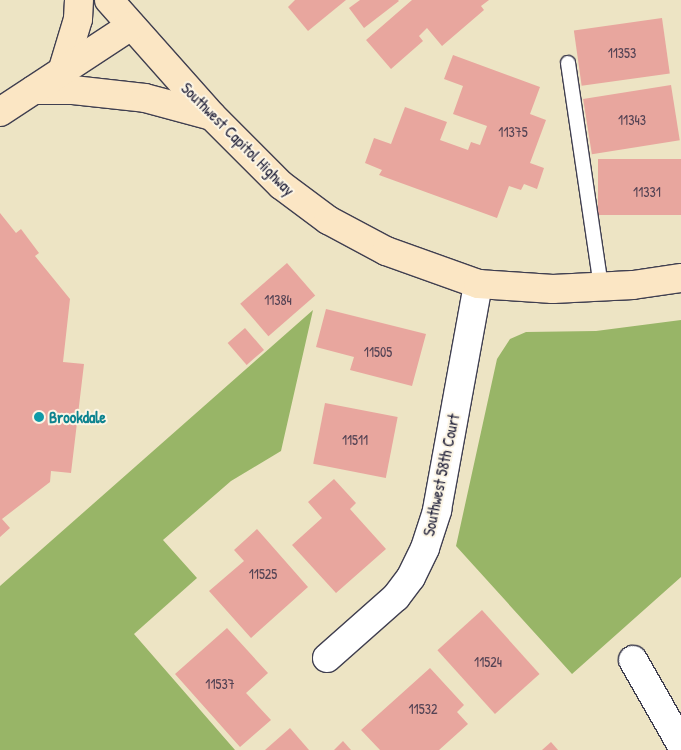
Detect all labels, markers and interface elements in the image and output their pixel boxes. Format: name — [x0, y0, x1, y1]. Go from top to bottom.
house number: 11353 — [608, 45, 636, 61]
street label: Southwest Capitol Highway — [177, 78, 299, 200]
house number: 11343 — [618, 112, 646, 128]
house number: 11375 — [498, 124, 528, 140]
house number: 11331 — [633, 184, 661, 200]
house number: 11384 — [264, 292, 292, 308]
house number: 11505 — [364, 344, 392, 360]
place label: Brookdale — [49, 407, 106, 427]
marker: Brookdale — [33, 411, 45, 423]
street label: Southwest 58th Court — [419, 412, 463, 538]
house number: 11511 — [342, 432, 368, 448]
house number: 11525 — [249, 566, 277, 582]
house number: 11524 — [474, 654, 502, 670]
house number: 11537 — [205, 676, 235, 692]
house number: 11532 — [409, 701, 437, 717]

